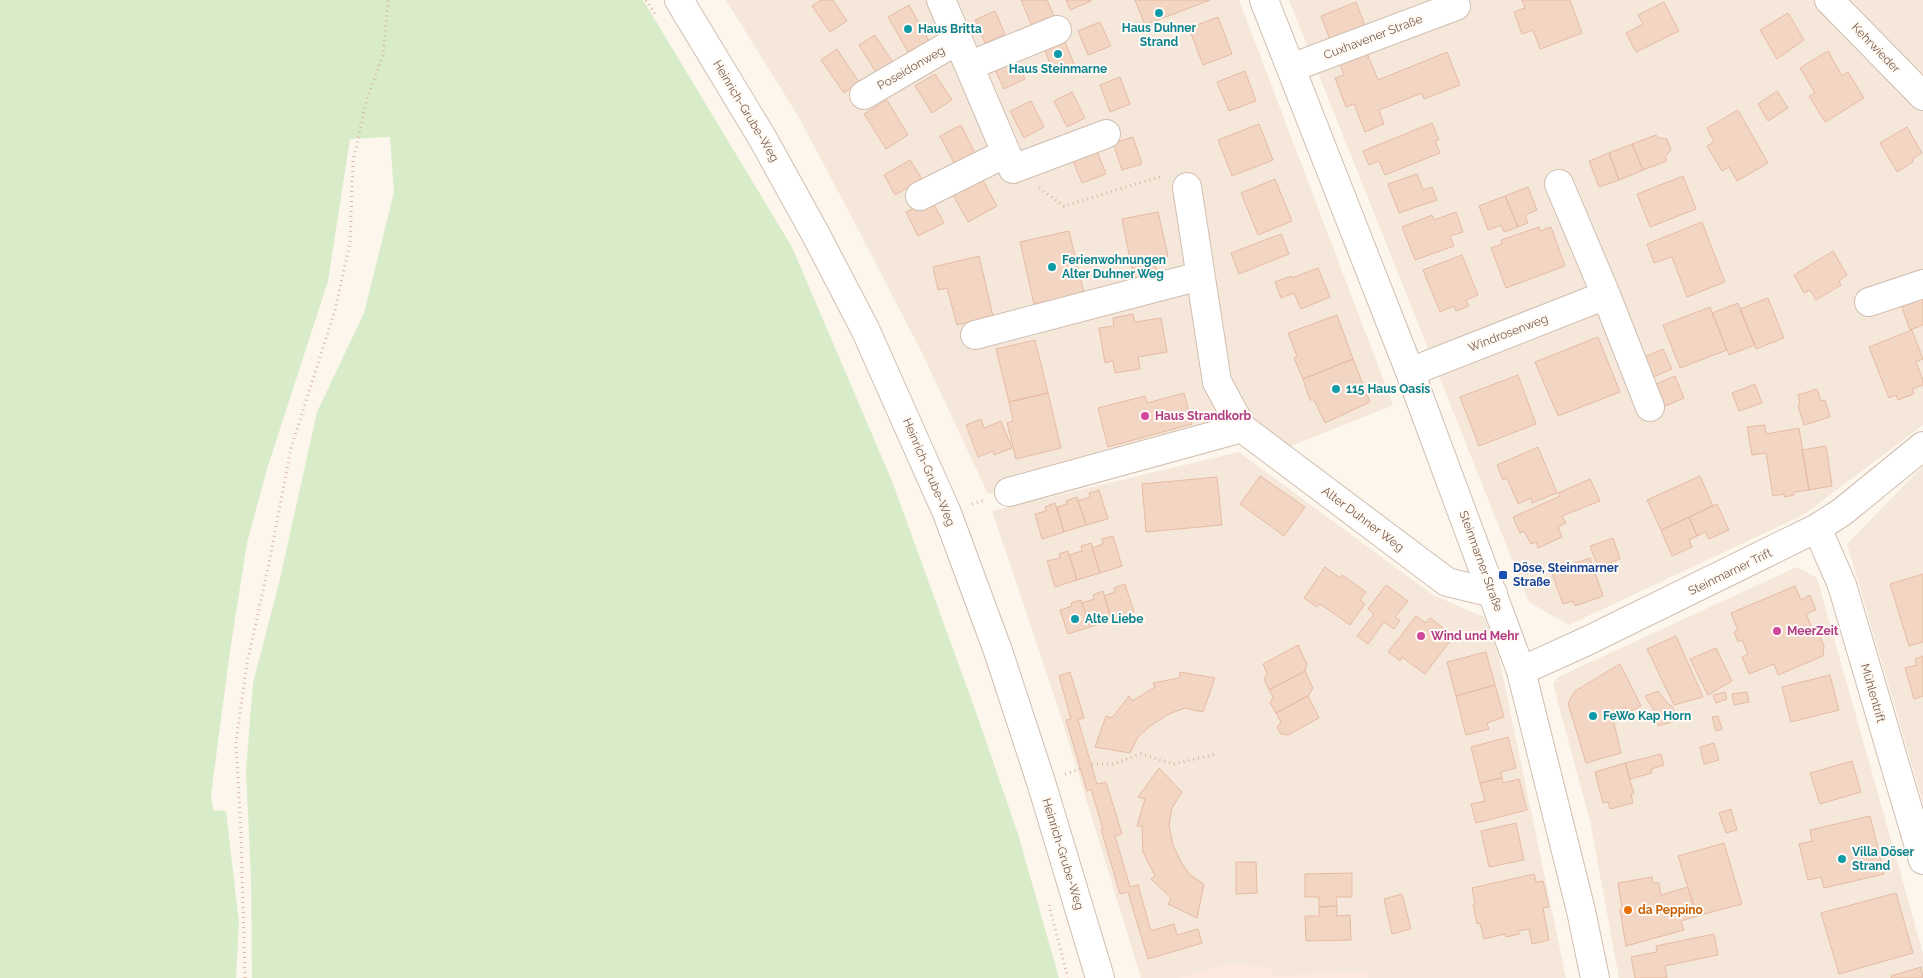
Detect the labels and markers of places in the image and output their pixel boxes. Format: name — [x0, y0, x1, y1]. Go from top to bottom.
marker: Haus Duhner Strand — [1153, 7, 1165, 19]
place label: Haus Duhner Strand — [1122, 21, 1197, 49]
place label: Haus Britta — [918, 22, 982, 36]
marker: Haus Britta — [902, 23, 914, 35]
marker: Haus Steinmarne — [1052, 48, 1064, 60]
place label: Haus Steinmarne — [1009, 62, 1107, 76]
place label: Ferienwohnungen Alter Duhner Weg — [1062, 253, 1166, 281]
marker: Ferienwohnungen Alter Duhner Weg — [1046, 261, 1058, 273]
place label: 115 Haus Oasis — [1346, 382, 1430, 396]
marker: 115 Haus Oasis — [1330, 383, 1342, 395]
place label: Haus Strandkorb — [1155, 409, 1252, 423]
marker: Haus Strandkorb — [1139, 410, 1151, 422]
place label: Döse, Steinmarner Straße — [1513, 561, 1619, 589]
marker: Döse, Steinmarner Straße — [1497, 569, 1509, 581]
place label: Alte Liebe — [1085, 612, 1143, 626]
marker: Alte Liebe — [1069, 613, 1081, 625]
place label: MeerZeit — [1787, 624, 1839, 638]
marker: MeerZeit — [1771, 625, 1783, 637]
place label: Wind und Mehr — [1431, 629, 1520, 643]
marker: Wind und Mehr — [1415, 630, 1427, 642]
place label: FeWo Kap Horn — [1603, 709, 1691, 723]
marker: FeWo Kap Horn — [1587, 710, 1599, 722]
place label: Villa Döser Strand — [1852, 845, 1915, 873]
marker: Villa Döser Strand — [1836, 853, 1848, 865]
place label: da Peppino — [1638, 903, 1703, 917]
marker: da Peppino — [1622, 904, 1634, 916]

